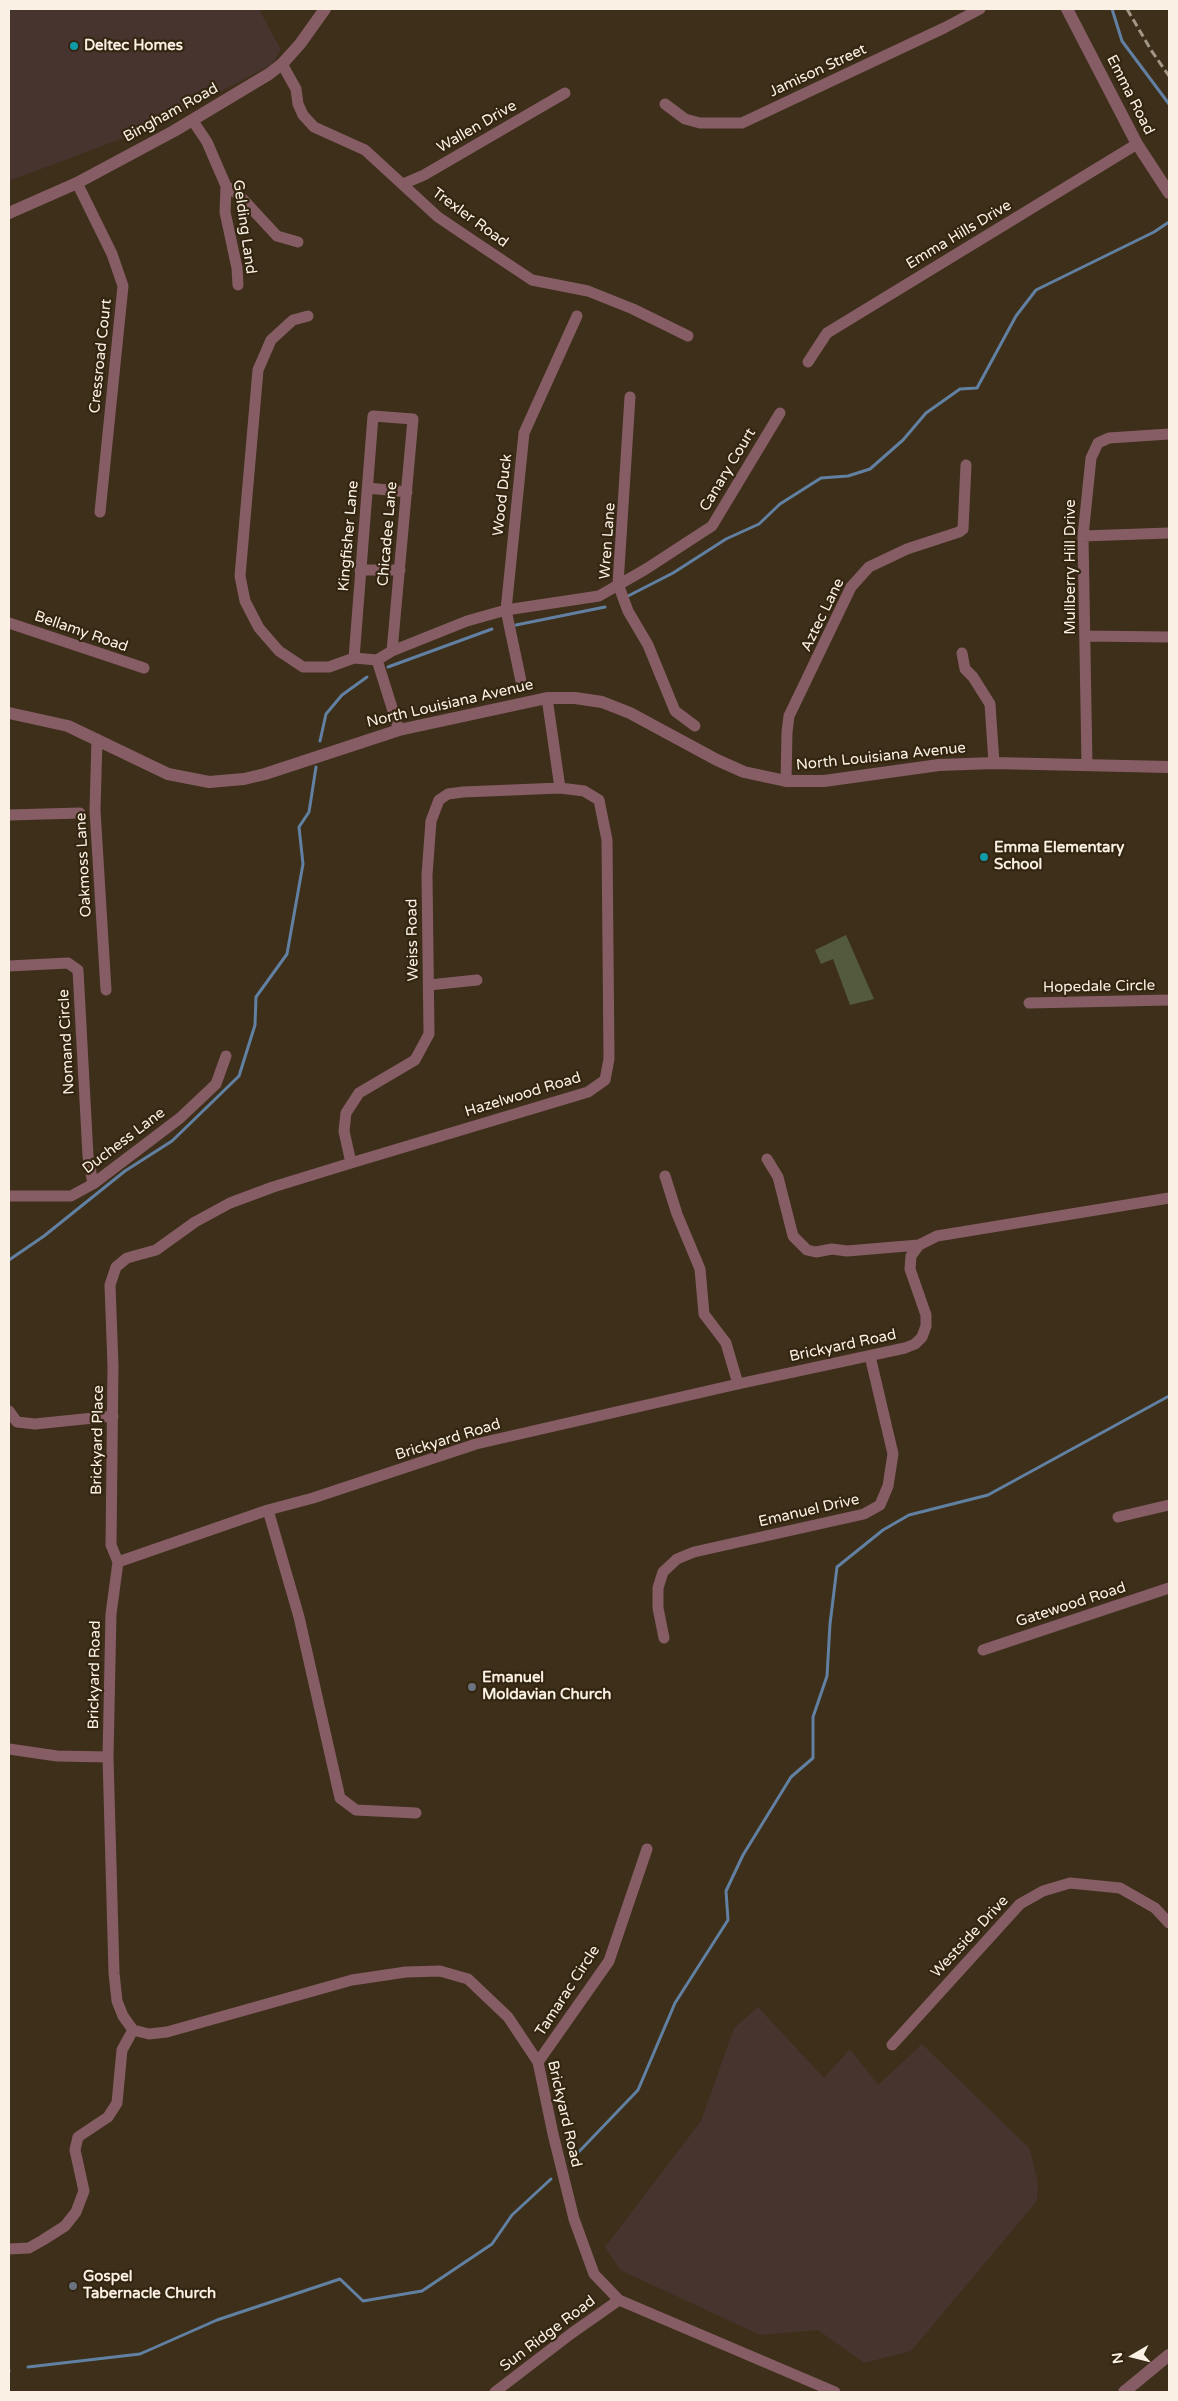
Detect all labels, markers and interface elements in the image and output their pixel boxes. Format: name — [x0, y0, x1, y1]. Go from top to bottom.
place label: Deltec Homes — [84, 37, 183, 55]
marker: Deltec Homes — [68, 40, 80, 52]
street label: Jamison Street — [767, 41, 869, 101]
street label: Emma Road — [1102, 52, 1158, 138]
street label: Bingham Road — [120, 80, 222, 146]
street label: Wallen Drive — [434, 97, 520, 157]
street label: Gelding Land — [228, 179, 260, 275]
street label: Trexler Road — [428, 184, 512, 252]
street label: Emma Hills Drive — [903, 196, 1015, 274]
street label: Cressroad Court — [86, 298, 116, 414]
street label: Canary Court — [696, 425, 760, 515]
street label: Wood Duck — [490, 453, 516, 537]
street label: Kingfisher Lane — [335, 480, 363, 592]
street label: Chicadee Lane — [374, 481, 402, 587]
street label: Mullberry Hill Drive — [1062, 499, 1080, 635]
street label: Wren Lane — [596, 502, 620, 580]
street label: Aztec Lane — [798, 575, 848, 655]
street label: Bellamy Road — [32, 608, 130, 656]
street label: North Louisiana Avenue — [365, 676, 535, 732]
street label: North Louisiana Avenue — [795, 739, 967, 775]
street label: Oakmoss Lane — [72, 812, 96, 918]
place label: Emma Elementary School — [994, 839, 1124, 874]
marker: Emma Elementary School — [978, 851, 990, 863]
street label: Weiss Road — [403, 898, 423, 982]
street label: Hopedale Circle — [1043, 977, 1155, 997]
street label: Nomand Circle — [55, 989, 79, 1095]
street label: Hazelwood Road — [463, 1069, 583, 1121]
street label: Duchess Lane — [79, 1104, 169, 1178]
street label: Brickyard Road — [788, 1326, 898, 1366]
street label: Brickyard Place — [88, 1385, 108, 1495]
street label: Brickyard Road — [393, 1415, 503, 1465]
street label: Emanuel Drive — [757, 1491, 861, 1531]
street label: Gatewood Road — [1014, 1579, 1128, 1631]
street label: Brickyard Road — [85, 1620, 105, 1730]
place label: Emanuel Moldavian Church — [482, 1669, 611, 1704]
marker: Emanuel Moldavian Church — [466, 1681, 478, 1693]
street label: Westside Drive — [927, 1892, 1013, 1982]
street label: Tamarac Circle — [532, 1942, 604, 2040]
street label: Brickyard Road — [543, 2059, 585, 2169]
place label: Gospel Tabernacle Church — [83, 2268, 216, 2303]
marker: Gospel Tabernacle Church — [67, 2280, 79, 2292]
street label: Sun Ridge Road — [497, 2292, 599, 2376]
north arrow — [1108, 2331, 1158, 2381]
text: N — [1108, 2351, 1127, 2365]

